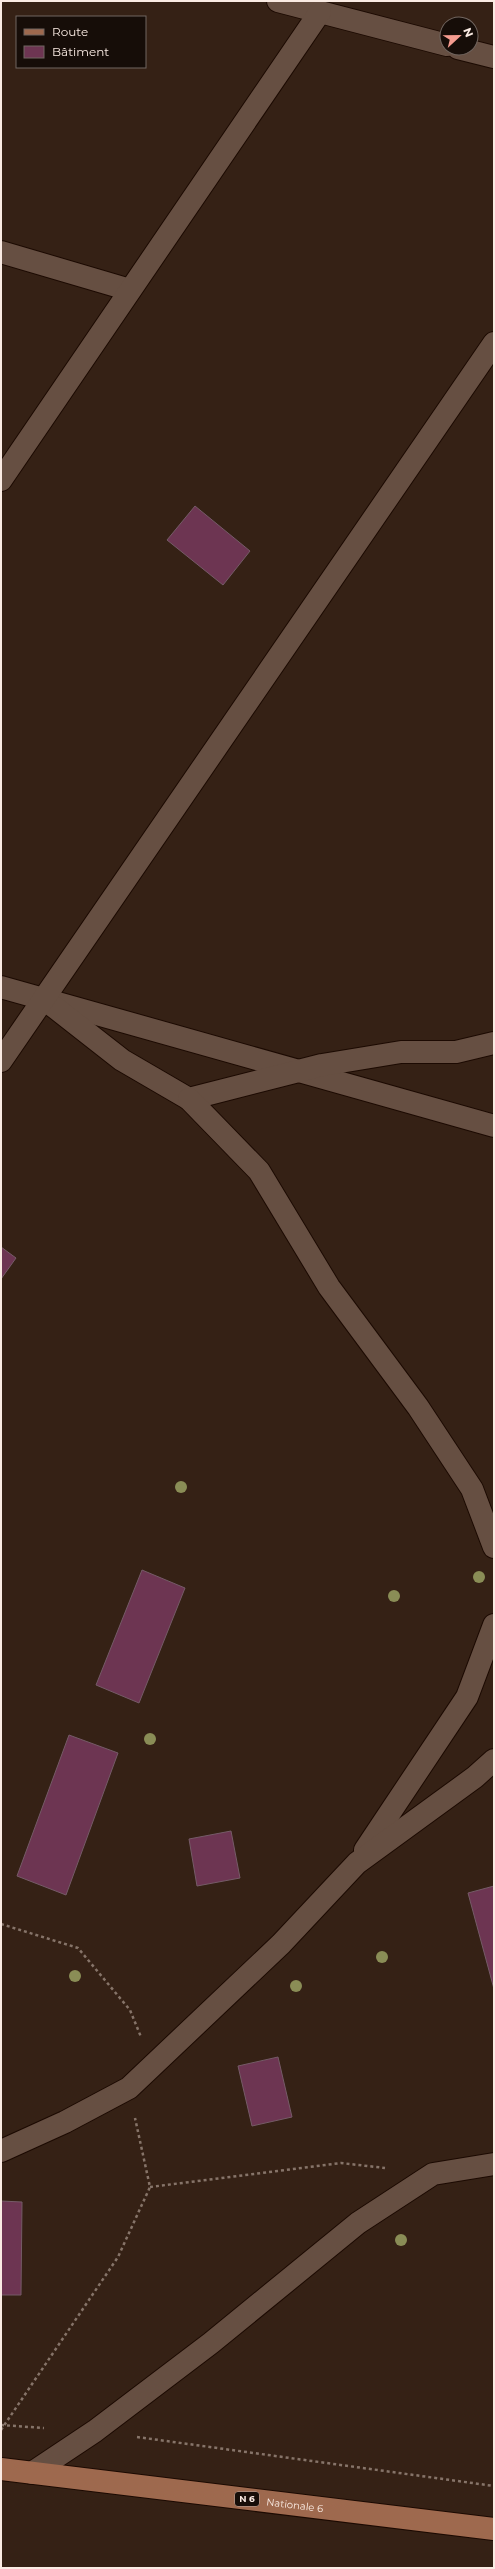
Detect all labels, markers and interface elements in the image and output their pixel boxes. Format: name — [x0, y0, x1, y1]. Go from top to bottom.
legend — [16, 16, 146, 68]
north arrow — [439, 16, 479, 56]
text: Route — [52, 24, 88, 39]
text: N — [460, 26, 476, 39]
text: Bâtiment — [52, 44, 109, 59]
road number: N 6 — [235, 2492, 259, 2506]
street label: Nationale 6 — [266, 2495, 324, 2515]

